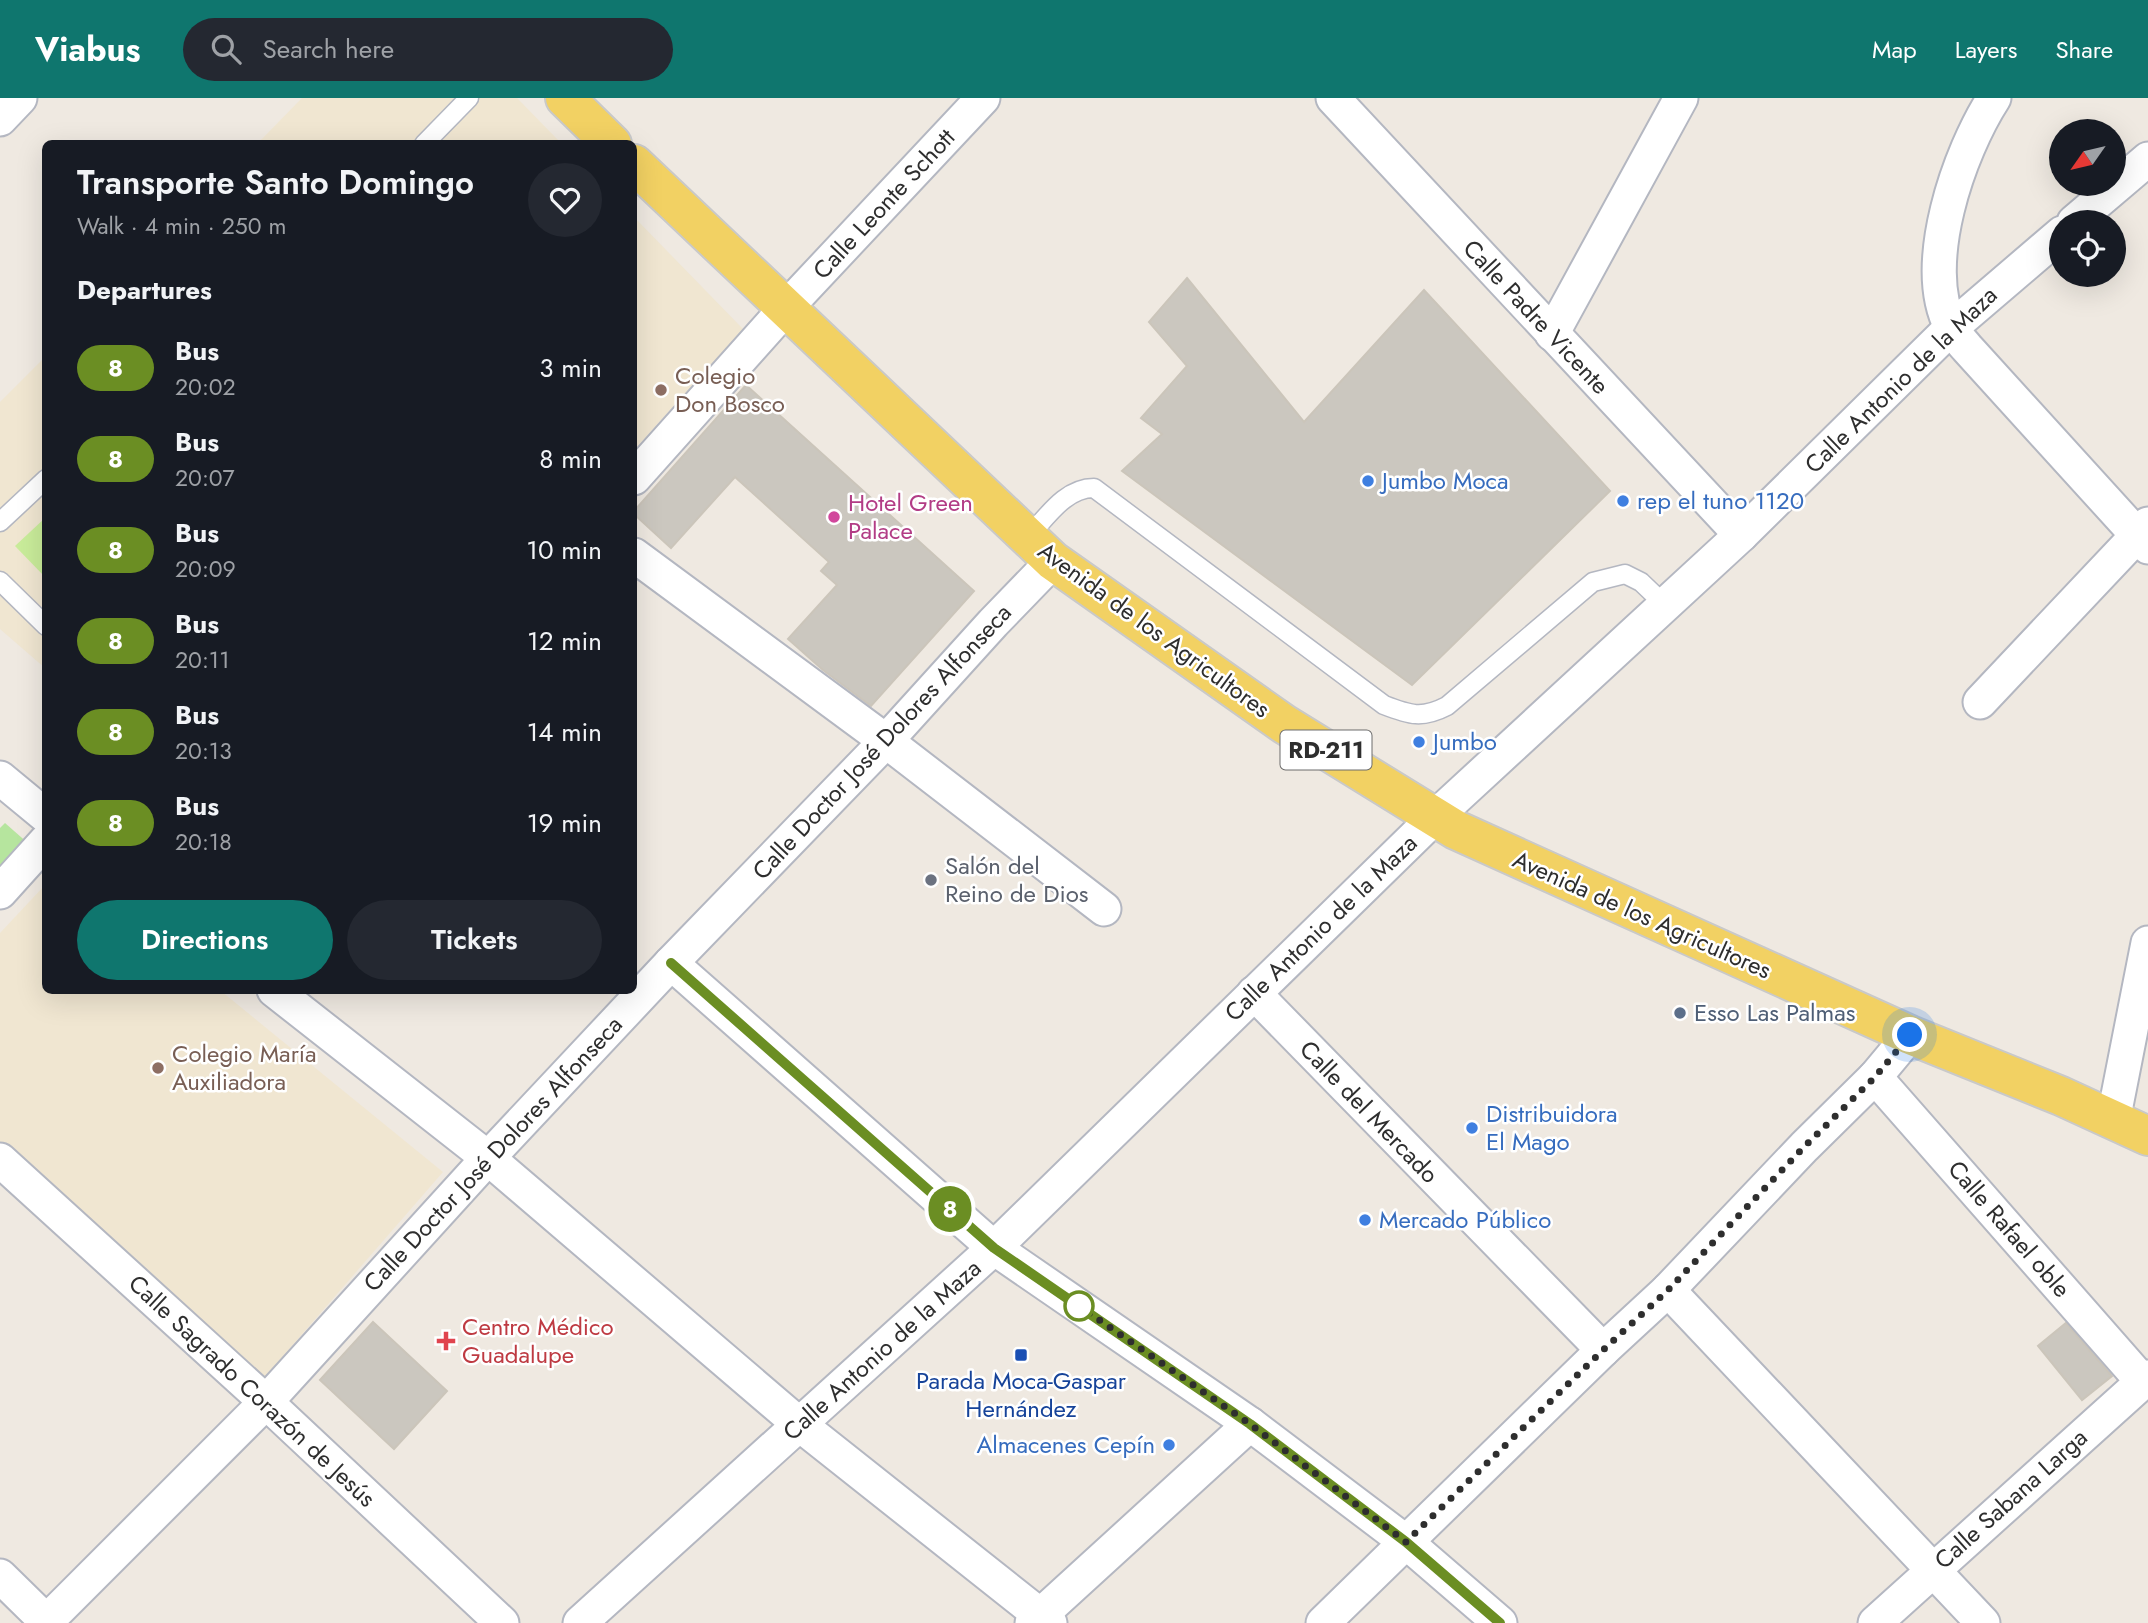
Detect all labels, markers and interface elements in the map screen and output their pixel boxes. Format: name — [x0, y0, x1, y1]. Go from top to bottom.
search box — [183, 18, 673, 81]
text: Viabus — [35, 26, 141, 73]
icon: search — [207, 30, 245, 68]
text: Search here — [263, 30, 394, 68]
text: Map — [1872, 32, 1917, 67]
text: Layers — [1955, 32, 2017, 67]
text: Share — [2055, 32, 2113, 67]
north arrow — [2049, 119, 2126, 196]
map controls — [2049, 119, 2126, 287]
street label: Calle Leonte Schott — [804, 120, 963, 287]
text: Transporte Santo Domingo — [77, 159, 474, 206]
button: heart — [528, 163, 602, 237]
text: Walk · 4 min · 250 m — [77, 209, 286, 243]
button: locate — [2049, 210, 2126, 287]
street label: Calle Padre Vicente — [1455, 231, 1617, 402]
text: Departures — [77, 271, 212, 309]
street label: Calle Antonio de la Maza — [1796, 278, 2005, 481]
text: Bus — [175, 332, 219, 370]
text: 3 min — [539, 349, 602, 387]
text: 8 — [108, 350, 123, 385]
place label: Colegio Don Bosco — [675, 358, 785, 421]
text: 20:02 — [175, 370, 236, 404]
marker: Colegio Don Bosco — [653, 382, 669, 398]
text: Bus — [175, 423, 219, 461]
text: 8 min — [539, 440, 602, 478]
text: 8 — [108, 441, 123, 476]
text: 20:07 — [175, 461, 235, 495]
place label: Jumbo Moca — [1379, 463, 1509, 498]
marker: Jumbo Moca — [1360, 473, 1376, 489]
place label: rep el tuno 1120 — [1637, 483, 1804, 518]
place label: Hotel Green Palace — [848, 485, 973, 548]
marker: rep el tuno 1120 — [1615, 493, 1631, 509]
marker: Hotel Green Palace — [826, 509, 842, 525]
text: Bus — [175, 514, 219, 552]
text: 10 min — [526, 531, 602, 569]
text: 8 — [108, 532, 123, 567]
street label: Avenida de los Agricultores — [1031, 533, 1278, 726]
text: 20:09 — [175, 552, 236, 586]
street label: Calle Doctor José Dolores Alfonseca — [744, 596, 1019, 887]
text: Bus — [175, 605, 219, 643]
text: 12 min — [527, 622, 602, 660]
text: 8 — [108, 623, 123, 658]
text: 20:11 — [175, 643, 230, 677]
text: Bus — [175, 696, 219, 734]
text: 14 min — [527, 713, 602, 751]
text: 8 — [108, 714, 123, 749]
place label: Jumbo — [1430, 724, 1497, 759]
road number: RD-211 — [1280, 730, 1372, 770]
text: 20:13 — [175, 734, 232, 768]
marker: Jumbo — [1411, 734, 1427, 750]
text: Bus — [175, 787, 219, 825]
text: 19 min — [527, 804, 602, 842]
text: 8 — [108, 805, 123, 840]
text: 20:18 — [175, 825, 232, 859]
street label: Calle Antonio de la Maza — [1216, 826, 1425, 1029]
street label: Avenida de los Agricultores — [1507, 842, 1777, 987]
place label: Salón del Reino de Dios — [945, 848, 1089, 911]
marker: Salón del Reino de Dios — [923, 872, 939, 888]
button: Directions — [77, 900, 333, 980]
button: Tickets — [347, 900, 602, 980]
place label: Esso Las Palmas — [1694, 995, 1856, 1030]
marker: Esso Las Palmas — [1672, 1005, 1688, 1021]
street label: Calle Doctor José Dolores Alfonseca — [355, 1008, 630, 1299]
your location — [1892, 1017, 1927, 1052]
street label: Calle del Mercado — [1292, 1032, 1447, 1191]
place label: Colegio María Auxiliadora — [172, 1036, 317, 1099]
marker: Colegio María Auxiliadora — [150, 1060, 166, 1076]
place label: Distribuidora El Mago — [1486, 1096, 1618, 1159]
marker: Distribuidora El Mago — [1464, 1120, 1480, 1136]
street label: Calle Rafael oble — [1940, 1152, 2079, 1305]
line badge: 8 — [927, 1186, 973, 1232]
text: 8 — [942, 1191, 958, 1226]
place label: Mercado Público — [1379, 1202, 1551, 1237]
marker: Mercado Público — [1357, 1212, 1373, 1228]
street label: Calle Antonio de la Maza — [775, 1251, 989, 1448]
street label: Calle Sagrado Corazón de Jesús — [121, 1266, 384, 1515]
unlabelled marker — [1064, 1291, 1094, 1321]
place label: Centro Médico Guadalupe — [462, 1309, 614, 1372]
marker: Centro Médico Guadalupe — [436, 1331, 456, 1351]
marker: Parada Moca-Gaspar Hernández — [1013, 1347, 1029, 1363]
place label: Parada Moca-Gaspar Hernández — [916, 1363, 1127, 1426]
street label: Calle Sabana Larga — [1926, 1420, 2095, 1577]
place label: Almacenes Cepín — [976, 1427, 1155, 1462]
marker: Almacenes Cepín — [1161, 1437, 1177, 1453]

